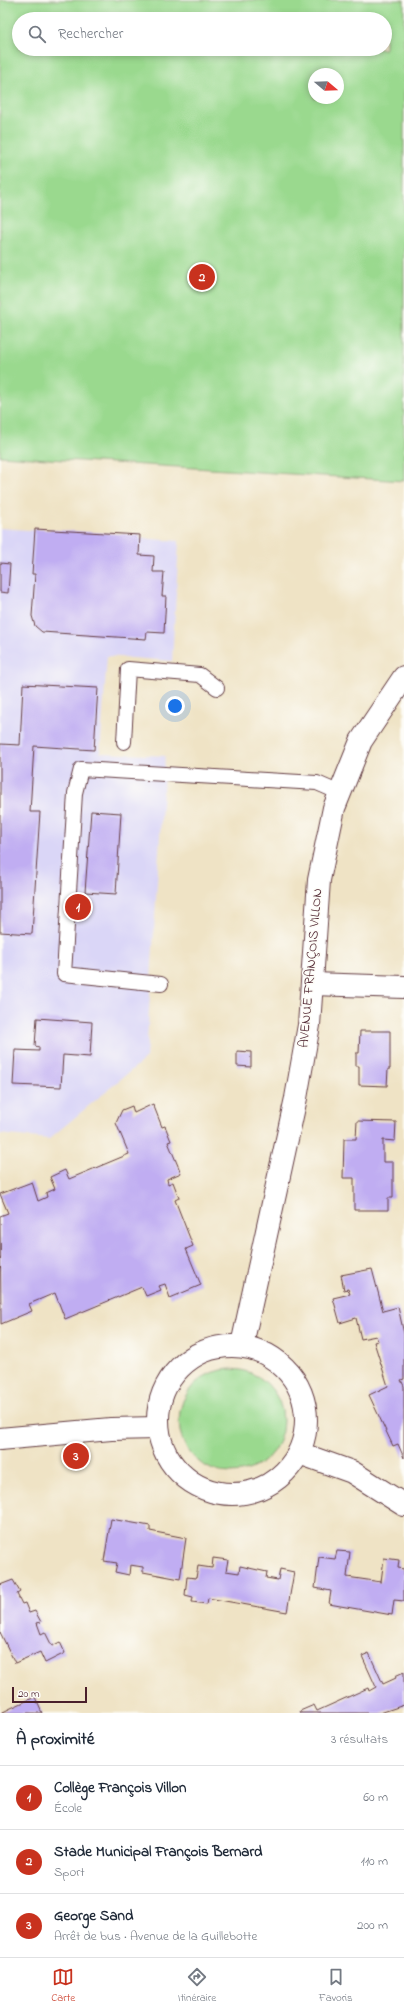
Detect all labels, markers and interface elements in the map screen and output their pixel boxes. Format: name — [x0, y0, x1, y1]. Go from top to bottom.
search box — [12, 12, 392, 56]
icon: search — [26, 23, 48, 45]
text: Rechercher — [58, 23, 123, 45]
north arrow — [308, 68, 344, 104]
pin: 2 — [189, 262, 215, 292]
your location — [165, 696, 185, 716]
street label: AVENUE FRANÇOIS VILLON — [294, 887, 328, 1049]
pin: 1 — [65, 892, 91, 922]
pin: 3 — [63, 1441, 89, 1471]
scale bar — [12, 1685, 87, 1704]
text: 20 m — [18, 1686, 40, 1702]
text: À proximité — [16, 1727, 94, 1752]
text: 3 résultats — [331, 1730, 388, 1749]
text: Collège François Villon — [54, 1777, 187, 1799]
text: 1 — [27, 1788, 31, 1807]
text: 60 m — [363, 1788, 388, 1807]
text: École — [54, 1799, 82, 1818]
text: Stade Municipal François Bernard — [54, 1841, 263, 1863]
text: 2 — [26, 1852, 32, 1871]
text: 110 m — [361, 1852, 388, 1871]
text: Sport — [54, 1863, 85, 1882]
text: George Sand — [54, 1905, 133, 1927]
text: 3 — [26, 1916, 32, 1935]
text: 200 m — [357, 1916, 388, 1935]
text: Arrêt de bus · Avenue de la Guillebotte — [54, 1927, 257, 1946]
tab: Carte — [51, 1966, 75, 2006]
tab: Itinéraire — [178, 1966, 216, 2006]
tab: Favoris — [319, 1966, 353, 2006]

